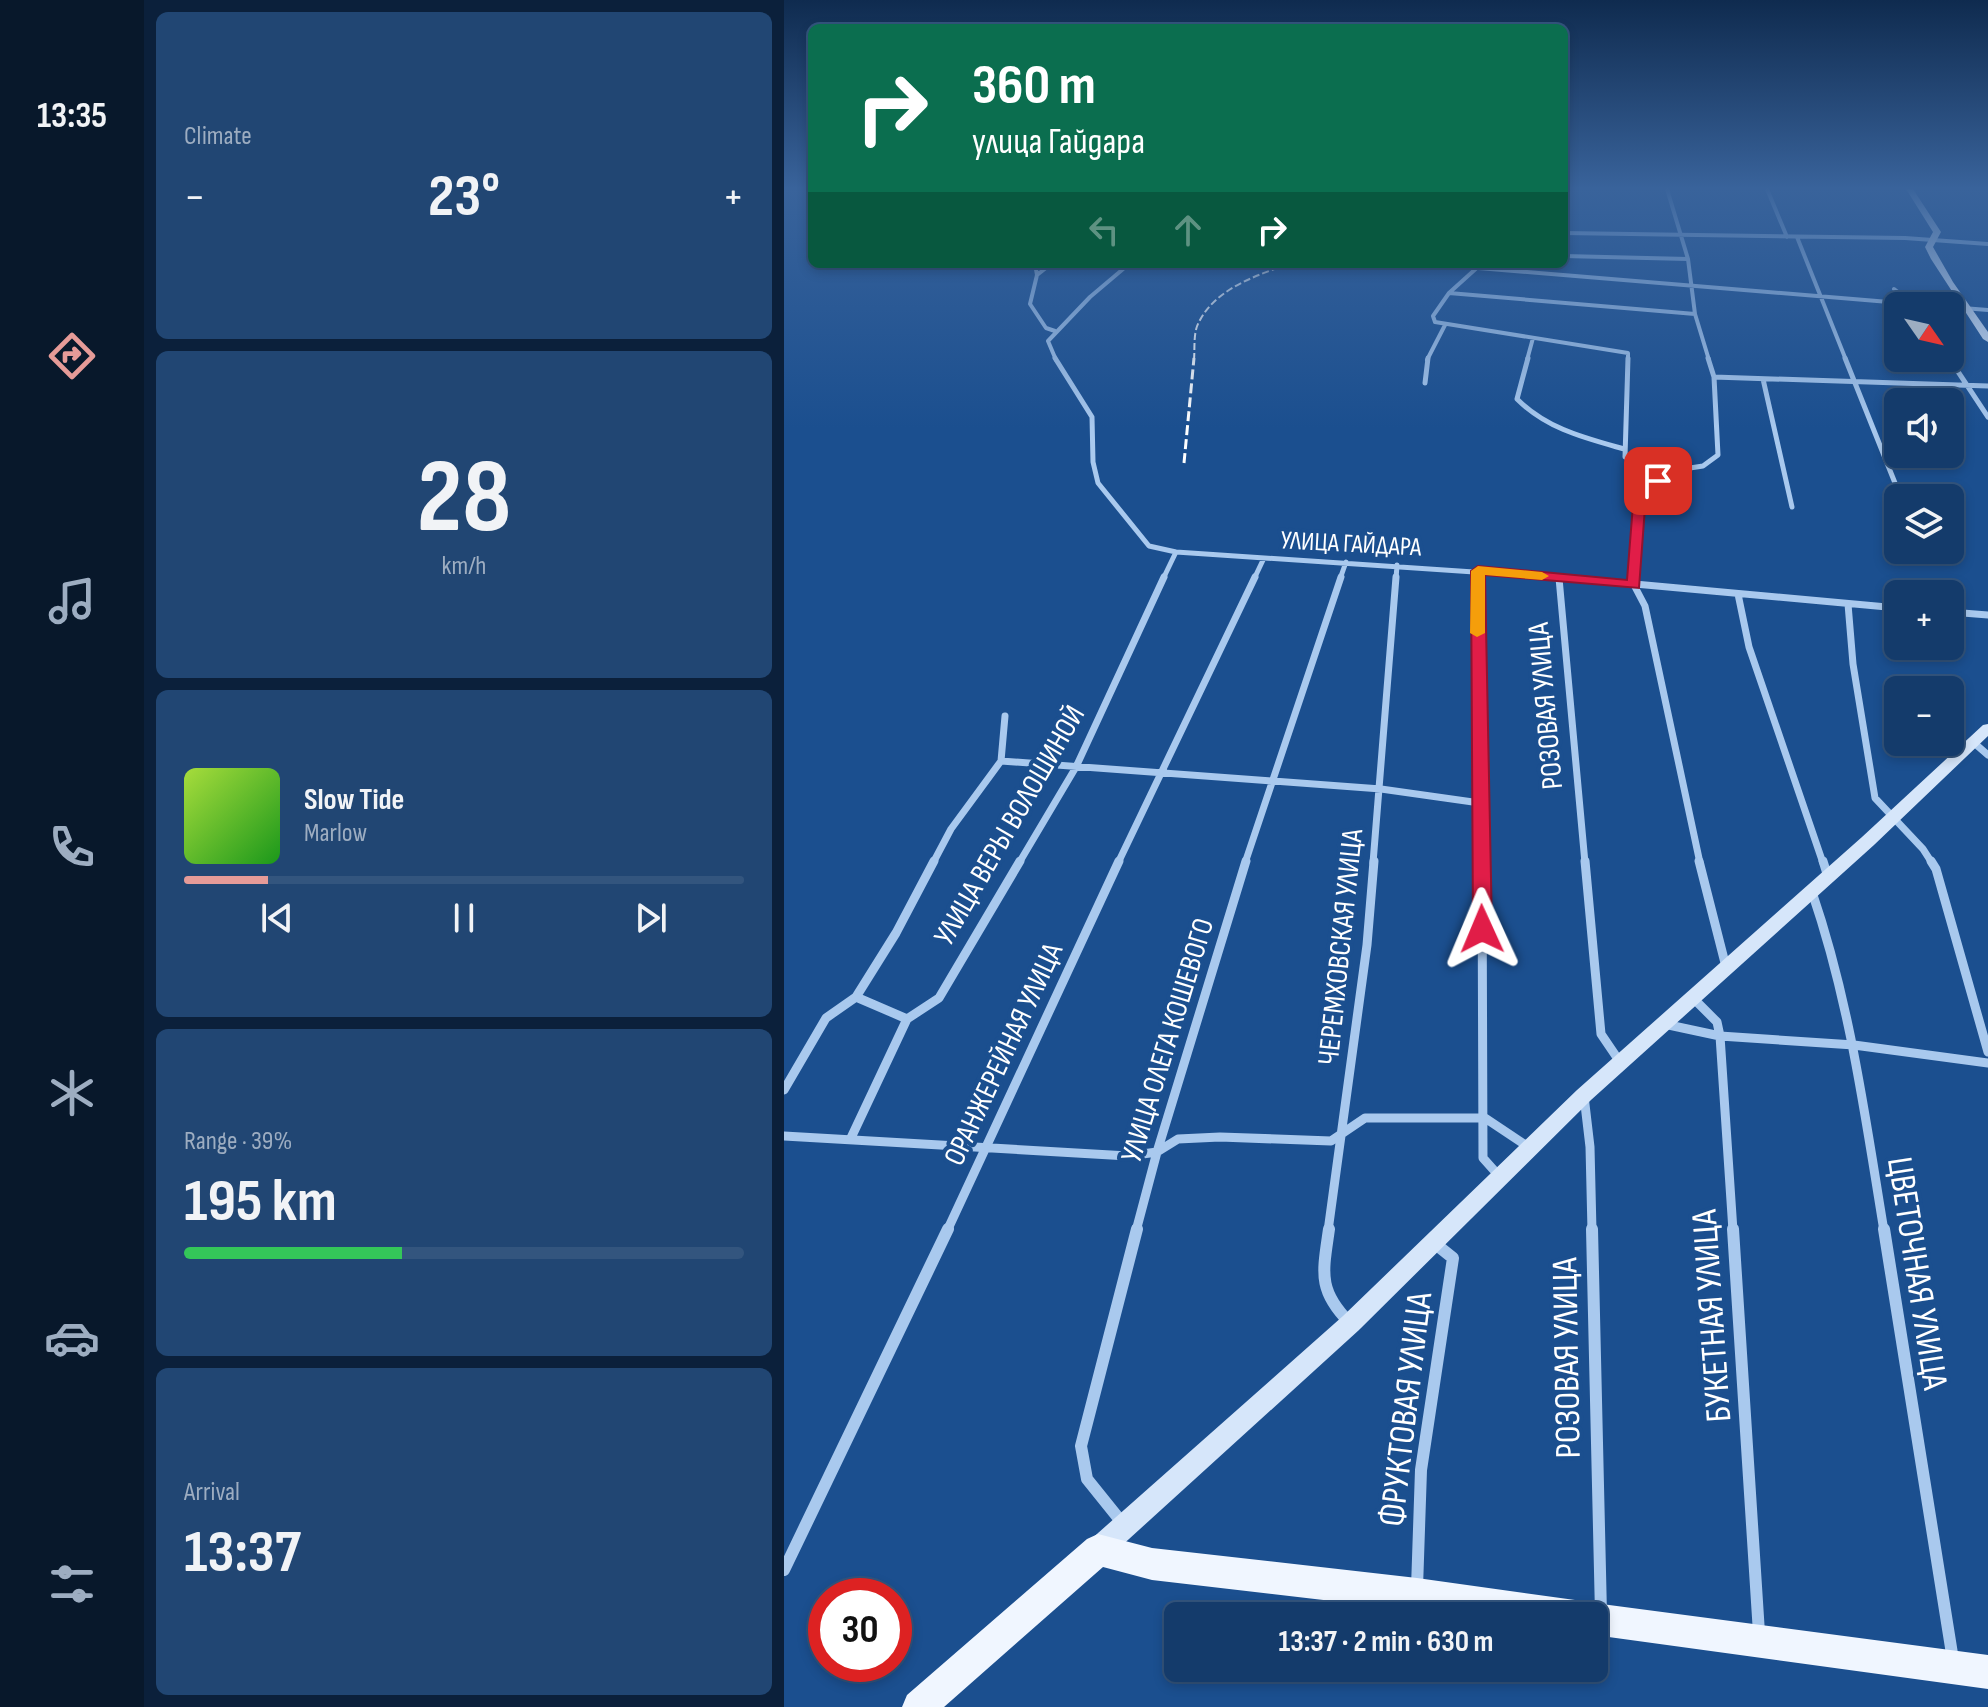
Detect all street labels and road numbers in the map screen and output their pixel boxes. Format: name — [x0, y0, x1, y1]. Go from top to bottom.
street label: УЛИЦА ГАЙДАРА — [1280, 525, 1423, 564]
street label: РОЗОВАЯ УЛИЦА — [1521, 621, 1571, 791]
street label: УЛИЦА ВЕРЫ ВОЛОШИНОЙ — [927, 699, 1093, 952]
street label: ЧЕРЕМХОВСКАЯ УЛИЦА — [1311, 827, 1371, 1067]
street label: УЛИЦА ОЛЕГА КОШЕВОГО — [1114, 914, 1222, 1167]
street label: ОРАНЖЕРЕЙНАЯ УЛИЦА — [937, 937, 1071, 1171]
street label: ЦВЕТОЧНАЯ УЛИЦА — [1877, 1154, 1956, 1393]
street label: БУКЕТНАЯ УЛИЦА — [1684, 1207, 1741, 1424]
street label: РОЗОВАЯ УЛИЦА — [1544, 1257, 1591, 1459]
street label: ФРУКТОВАЯ УЛИЦА — [1371, 1289, 1442, 1529]

